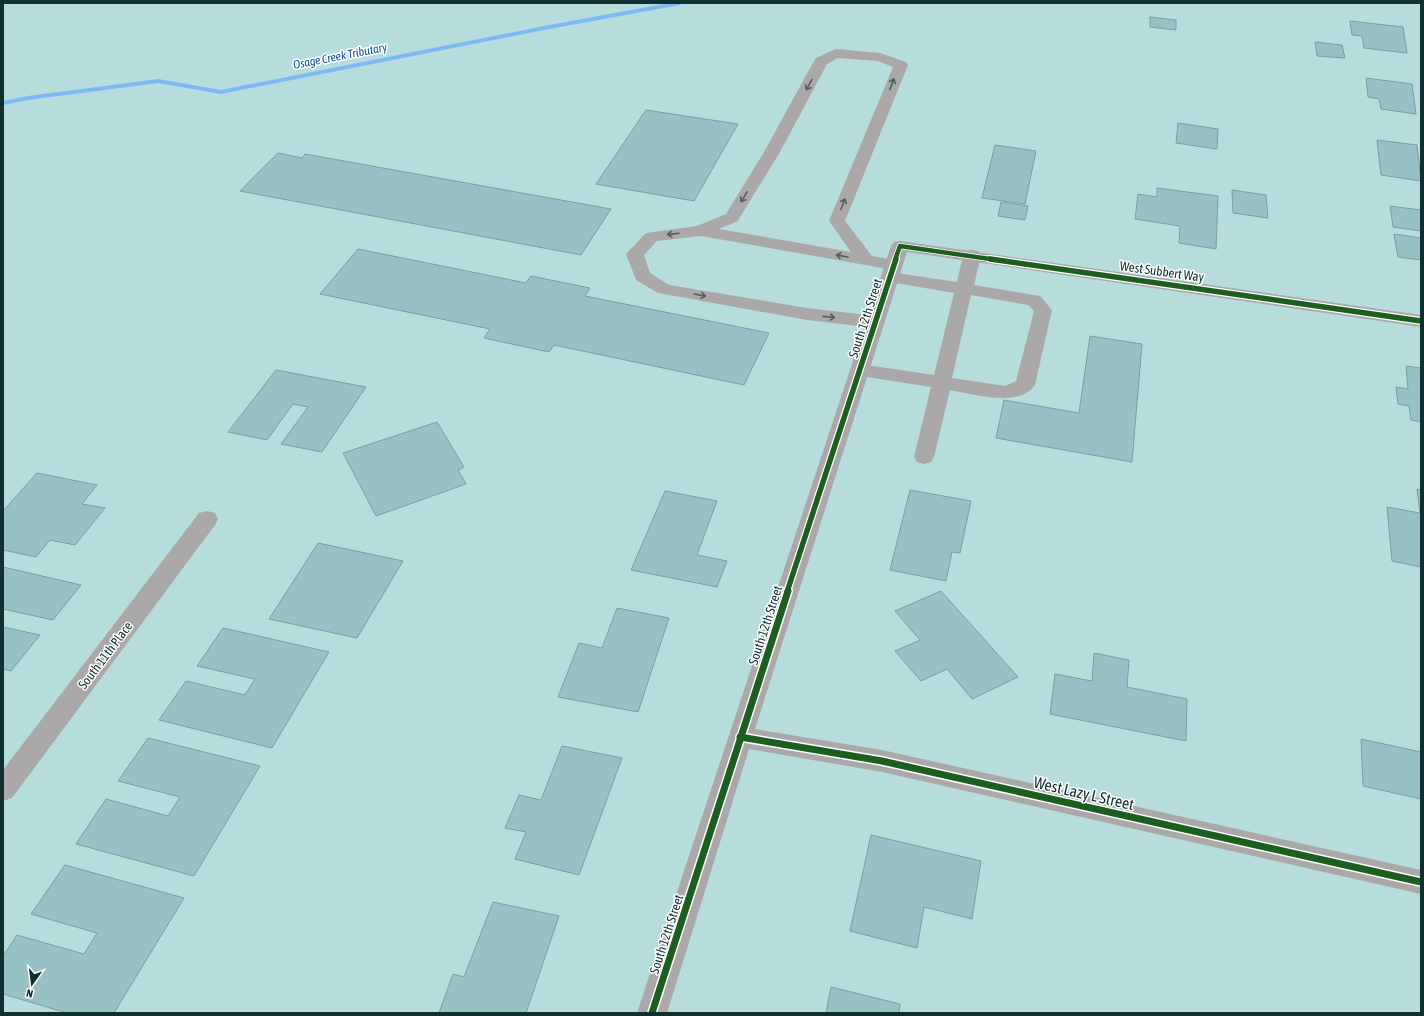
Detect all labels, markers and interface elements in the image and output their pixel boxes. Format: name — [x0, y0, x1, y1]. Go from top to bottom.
water label: Osage Creek Tributary — [292, 40, 388, 72]
one-way arrow — [804, 78, 812, 90]
one-way arrow — [889, 78, 897, 90]
one-way arrow — [740, 191, 748, 202]
one-way arrow — [840, 198, 848, 210]
one-way arrow — [666, 231, 679, 238]
one-way arrow — [836, 252, 849, 260]
street label: West Subbert Way — [1119, 258, 1206, 285]
street label: South 12th Street — [846, 276, 885, 360]
one-way arrow — [694, 291, 707, 299]
one-way arrow — [822, 313, 835, 320]
street label: South 12th Street — [746, 583, 785, 667]
street label: South 11th Place — [75, 619, 136, 692]
street label: West Lazy L Street — [1032, 773, 1136, 814]
street label: South 12th Street — [647, 892, 686, 976]
north arrow — [12, 964, 52, 1004]
text: N — [25, 987, 34, 1000]

